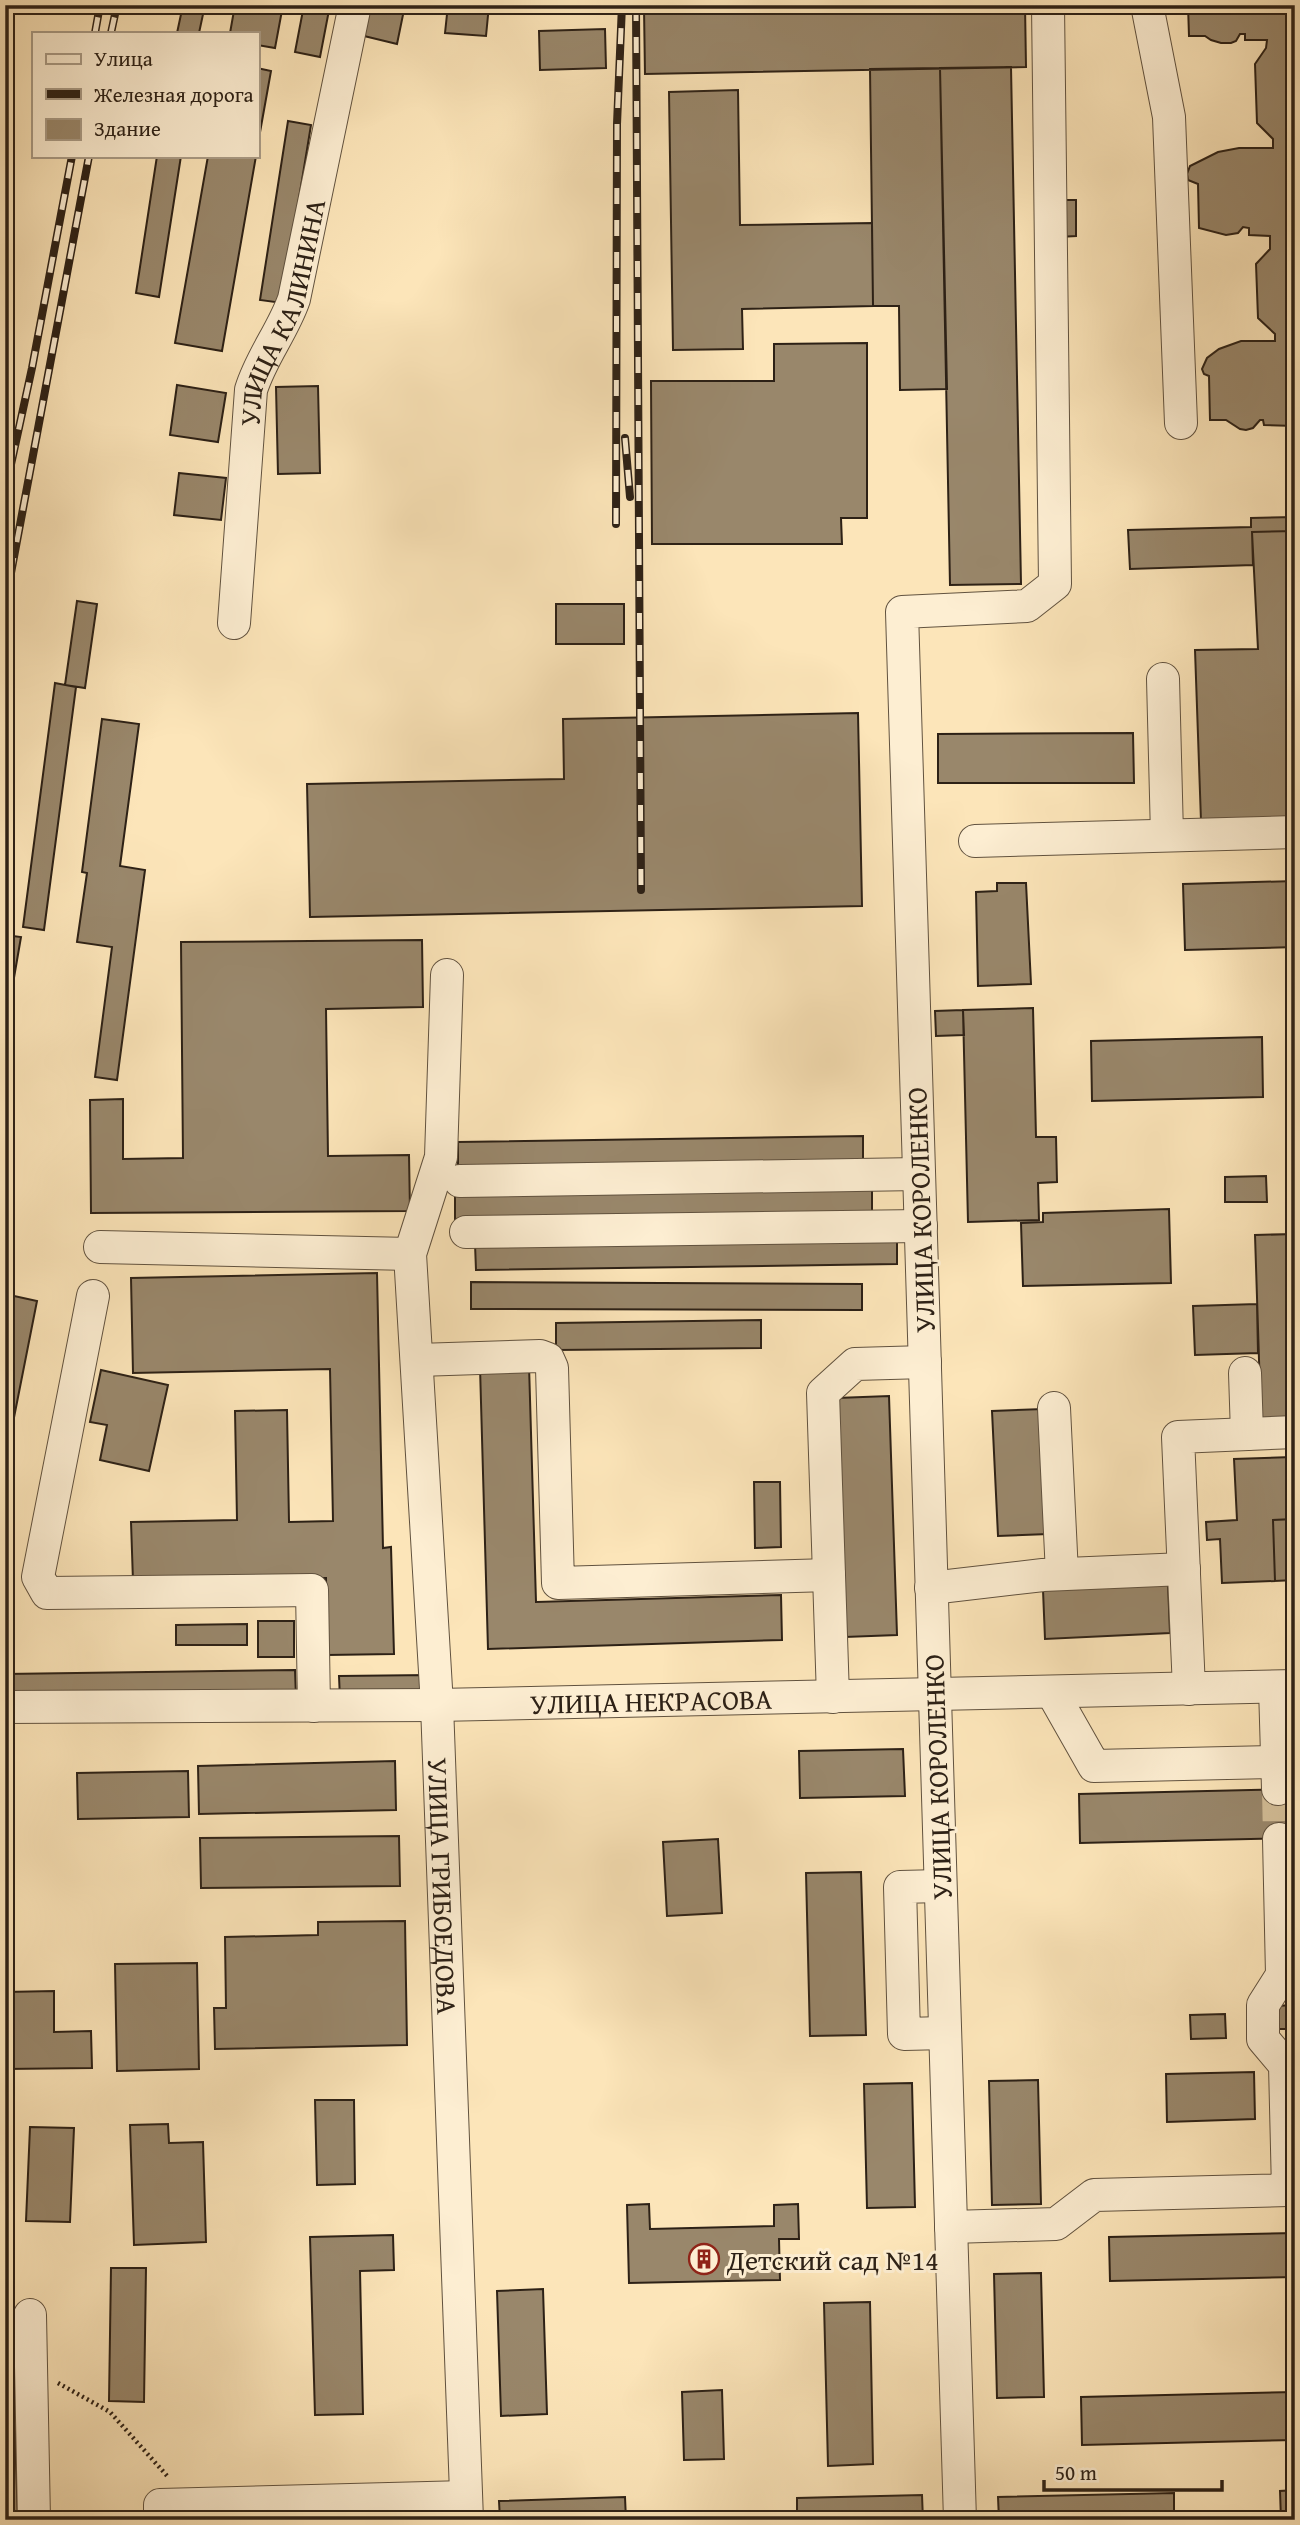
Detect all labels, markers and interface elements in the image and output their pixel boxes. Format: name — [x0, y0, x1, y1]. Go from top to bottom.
legend — [32, 32, 259, 158]
text: Улица — [94, 43, 153, 74]
text: Железная дорога — [93, 79, 254, 110]
text: Здание — [94, 113, 161, 144]
street label: УЛИЦА КАЛИНИНА — [228, 195, 335, 427]
street label: УЛИЦА КОРОЛЕНКО — [895, 1086, 945, 1334]
street label: УЛИЦА КОРОЛЕНКО — [912, 1653, 962, 1901]
street label: УЛИЦА НЕКРАСОВА — [530, 1677, 772, 1723]
street label: УЛИЦА ГРИБОЕДОВА — [418, 1757, 469, 2015]
place label: Детский сад №14 — [726, 2239, 939, 2280]
building icon: Детский сад №14 — [687, 2242, 721, 2276]
scale bar — [1044, 2448, 1223, 2492]
text: 50 m — [1055, 2457, 1097, 2488]

